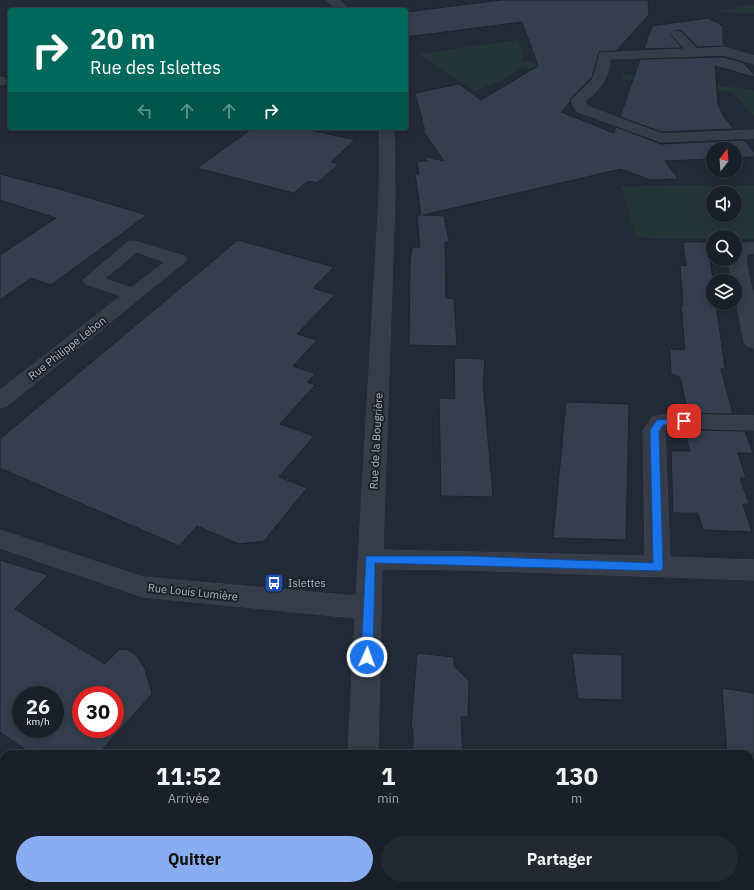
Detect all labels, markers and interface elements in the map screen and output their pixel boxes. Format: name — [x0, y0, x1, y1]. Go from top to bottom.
text: 20 m — [90, 20, 155, 57]
icon: right — [24, 24, 76, 76]
text: Rue des Islettes — [90, 56, 221, 79]
icon: left — [134, 100, 156, 122]
icon: ahead — [176, 100, 198, 122]
icon: ahead — [218, 100, 240, 122]
icon: right — [260, 100, 282, 122]
north arrow — [706, 142, 742, 178]
map controls — [706, 142, 742, 310]
button: sound — [706, 186, 742, 222]
button: search — [706, 230, 742, 266]
button: layers — [706, 274, 742, 310]
street label: Rue Philippe Lebon — [25, 313, 109, 383]
street label: Rue de la Bougrière — [366, 392, 386, 490]
pin — [667, 404, 701, 438]
icon: arrive — [673, 410, 695, 432]
bus stop icon: Islettes — [263, 572, 285, 594]
place label: Islettes — [288, 576, 326, 590]
street label: Rue Louis Lumière — [147, 580, 239, 604]
position arrow — [346, 636, 388, 678]
speed limit sign: 30 — [72, 686, 124, 738]
text: 26 — [26, 693, 50, 720]
text: km/h — [26, 715, 50, 728]
text: 11:52 — [156, 760, 221, 792]
text: 1 — [381, 760, 395, 792]
text: 130 — [555, 760, 598, 792]
text: Arrivée — [168, 790, 209, 807]
text: min — [377, 790, 399, 807]
text: m — [571, 790, 582, 807]
button: Quitter — [16, 836, 373, 882]
button: Partager — [381, 836, 738, 882]

